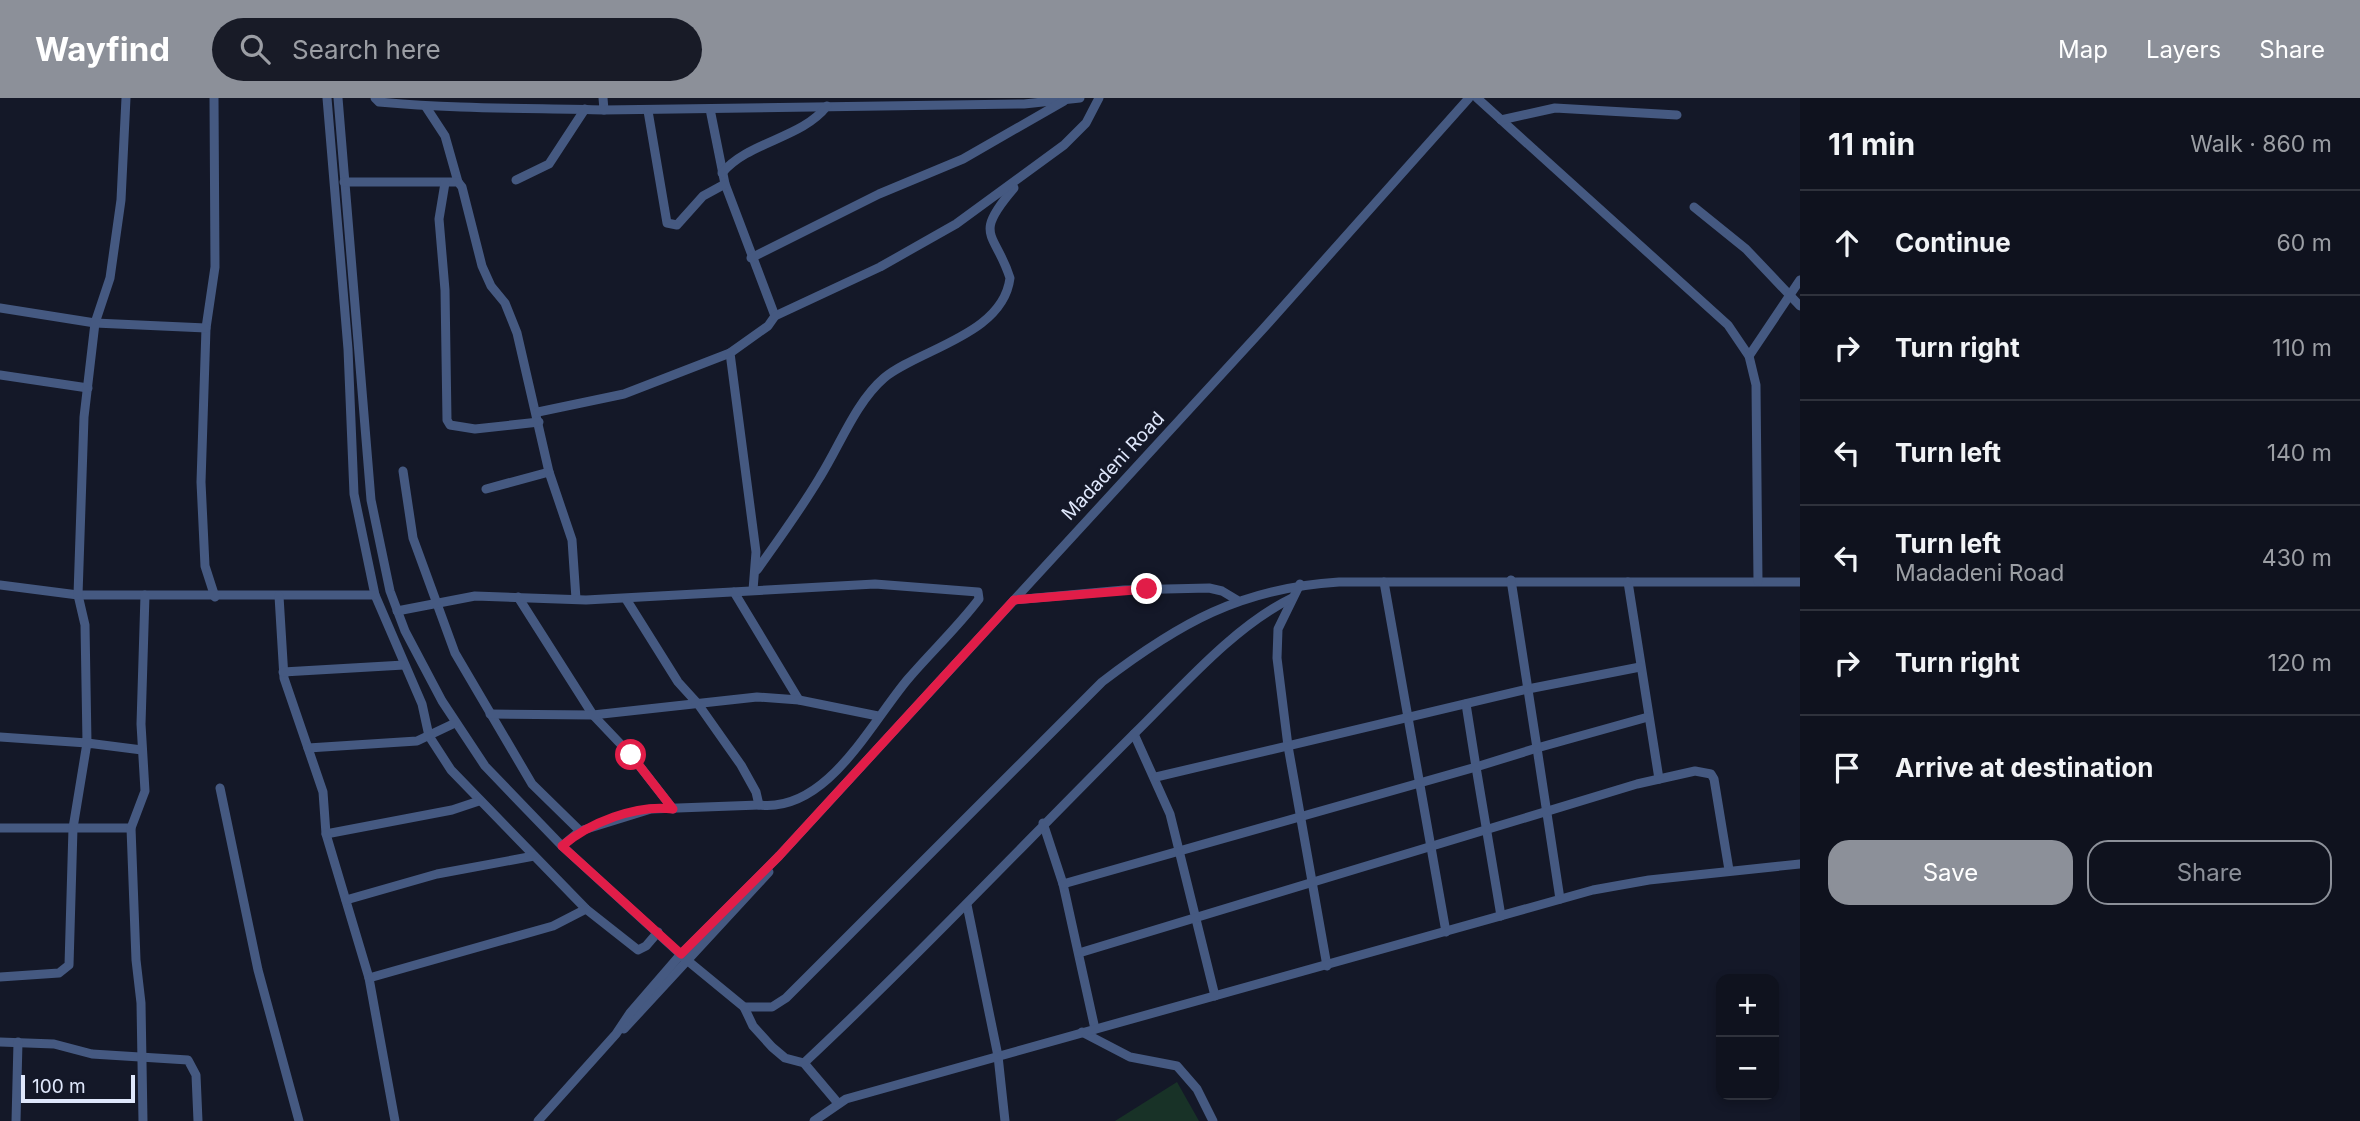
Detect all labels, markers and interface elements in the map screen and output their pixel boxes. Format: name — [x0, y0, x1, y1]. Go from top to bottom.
search box — [212, 18, 702, 81]
text: Wayfind — [35, 29, 170, 69]
icon: search — [236, 30, 274, 68]
text: Search here — [292, 34, 441, 65]
text: Map — [2058, 35, 2108, 64]
text: Layers — [2146, 35, 2221, 64]
text: Share — [2259, 35, 2325, 64]
text: 11 min — [1828, 126, 1915, 162]
text: Walk · 860 m — [2190, 130, 2332, 158]
icon: ahead — [1828, 224, 1866, 262]
text: Continue — [1895, 227, 2011, 258]
text: 60 m — [2277, 229, 2332, 257]
icon: right — [1828, 329, 1866, 367]
text: Turn right — [1895, 332, 2020, 363]
text: 110 m — [2272, 334, 2332, 362]
street label: Madadeni Road — [1057, 407, 1169, 525]
icon: left — [1828, 434, 1866, 472]
text: Turn left — [1895, 437, 2001, 468]
text: 140 m — [2267, 439, 2332, 467]
text: Turn left — [1895, 528, 2001, 559]
icon: left — [1828, 539, 1866, 577]
text: 430 m — [2262, 544, 2332, 572]
text: Madadeni Road — [1895, 559, 2064, 587]
route end — [1131, 573, 1162, 604]
icon: right — [1828, 644, 1866, 682]
text: Turn right — [1895, 647, 2020, 678]
text: 120 m — [2267, 649, 2332, 677]
route start — [615, 739, 646, 770]
icon: arrive — [1828, 749, 1866, 787]
text: Arrive at destination — [1895, 752, 2154, 783]
button: Save — [1828, 840, 2073, 905]
button: Share — [2087, 840, 2332, 905]
map controls — [1716, 974, 1779, 1100]
button: + — [1716, 974, 1779, 1037]
button: − — [1716, 1037, 1779, 1100]
scale bar — [21, 1072, 135, 1104]
text: 100 m — [32, 1075, 86, 1098]

